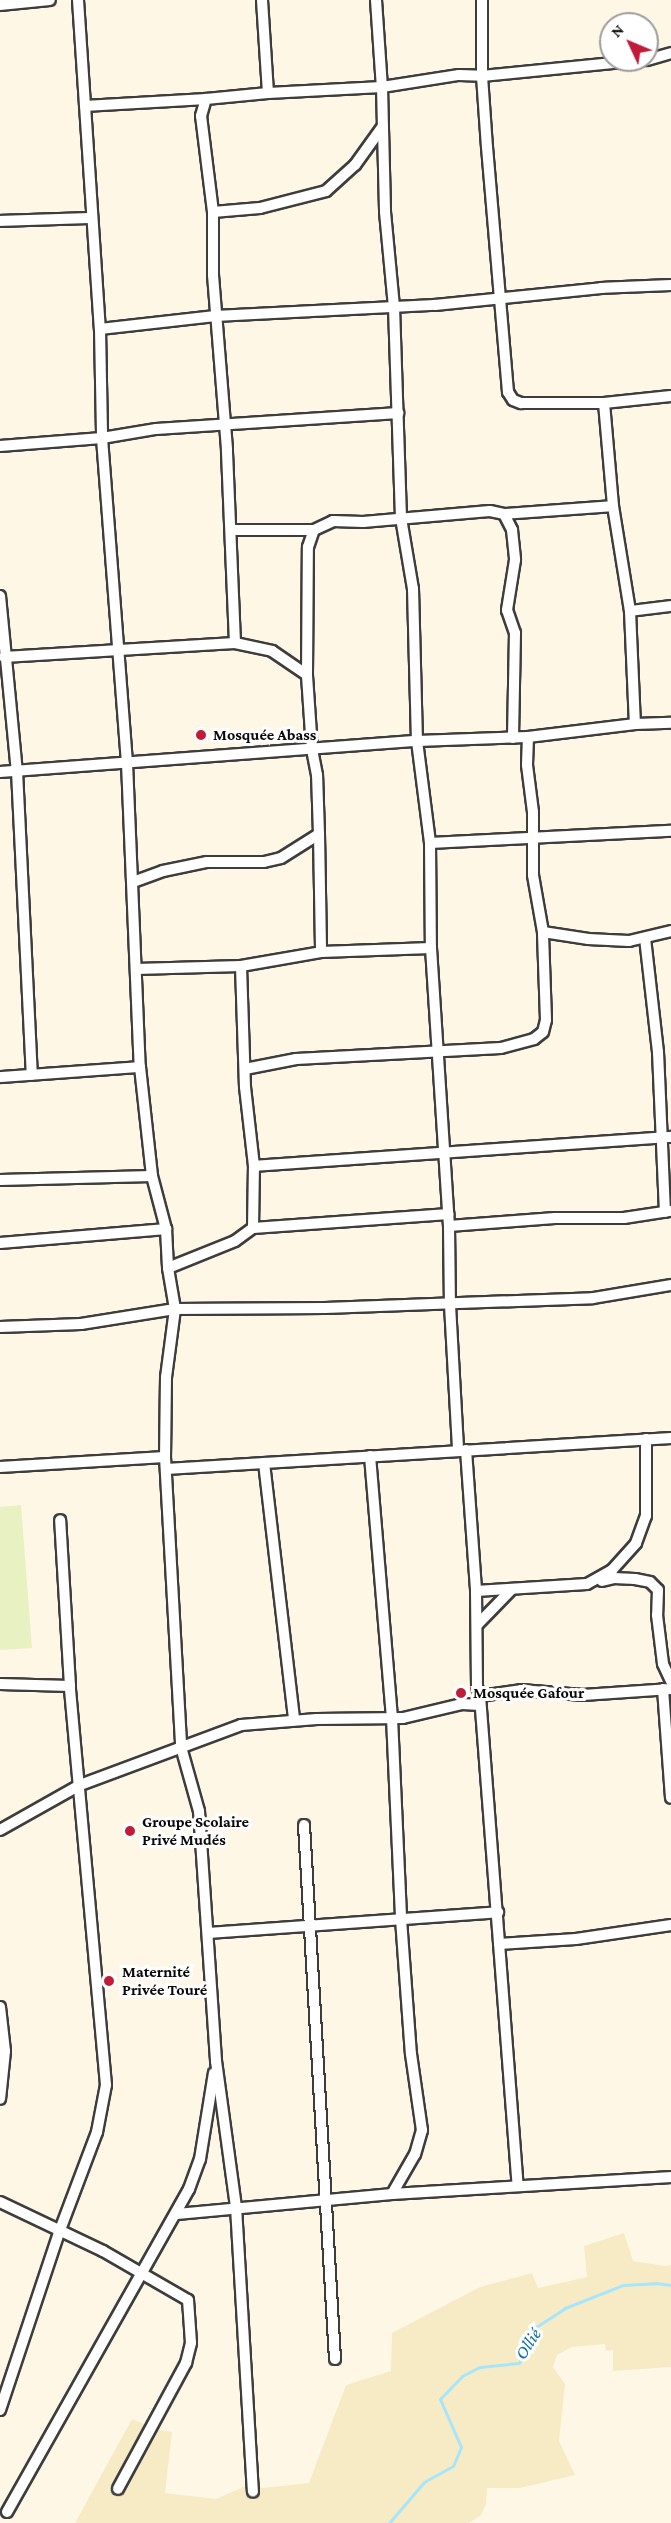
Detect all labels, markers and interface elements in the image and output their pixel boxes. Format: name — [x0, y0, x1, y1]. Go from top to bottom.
north arrow — [599, 12, 659, 72]
text: N — [607, 21, 627, 40]
place label: Mosquée Abass — [213, 725, 316, 745]
marker: Mosquée Abass — [194, 728, 208, 742]
place label: Mosquée Gafour — [473, 1683, 584, 1703]
marker: Mosquée Gafour — [454, 1686, 468, 1700]
place label: Groupe Scolaire Privé Mudés — [142, 1812, 249, 1850]
marker: Groupe Scolaire Privé Mudés — [123, 1824, 137, 1838]
place label: Maternité Privée Touré — [122, 1962, 207, 2000]
marker: Maternité Privée Touré — [100, 1972, 118, 1990]
water label: Ollié — [510, 2324, 546, 2364]

